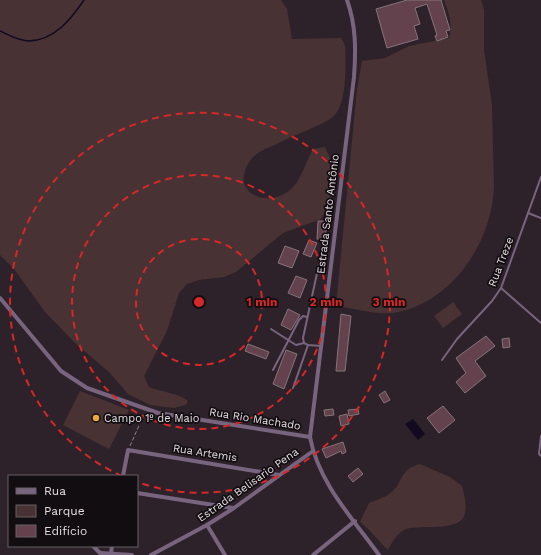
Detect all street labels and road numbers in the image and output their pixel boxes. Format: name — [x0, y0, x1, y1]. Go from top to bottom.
street label: Estrada Santo Antônio — [314, 153, 342, 275]
street label: Rua Treze — [486, 235, 516, 289]
street label: Rua Rio Machado — [208, 405, 302, 433]
street label: Rua Artemis — [172, 442, 238, 465]
street label: Estrada Belisario Pena — [195, 445, 301, 525]

